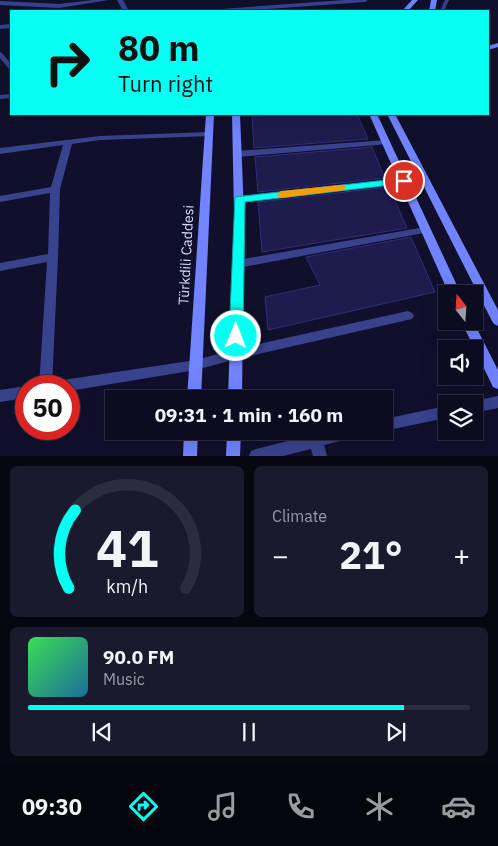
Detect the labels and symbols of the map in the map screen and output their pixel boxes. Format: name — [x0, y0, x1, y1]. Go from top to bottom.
pin — [383, 160, 425, 202]
street label: Türkdili Caddesi — [174, 204, 198, 306]
north arrow — [438, 285, 482, 330]
position arrow — [209, 309, 261, 361]
speed limit sign: 50 — [15, 375, 80, 440]

